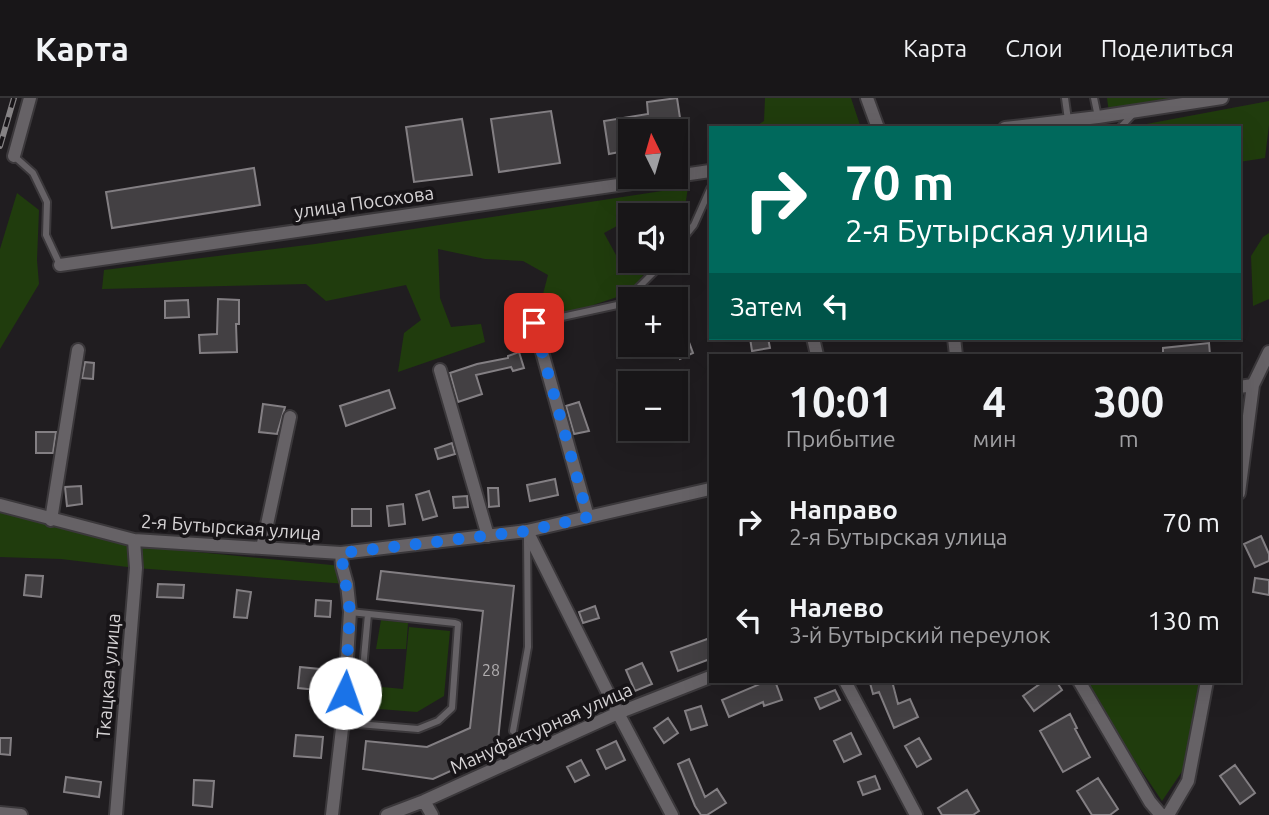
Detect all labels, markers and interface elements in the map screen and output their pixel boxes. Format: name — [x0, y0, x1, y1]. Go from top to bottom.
text: Карта — [35, 30, 129, 67]
text: Карта — [903, 35, 967, 62]
text: Слои — [1005, 35, 1063, 62]
text: Поделиться — [1101, 35, 1234, 62]
north arrow — [618, 119, 688, 189]
map controls — [618, 119, 688, 441]
icon: right — [730, 154, 821, 245]
text: 70 m — [845, 154, 954, 209]
street label: улица Посохова — [293, 181, 435, 223]
button: sound — [618, 203, 688, 273]
text: 2-я Бутырская улица — [845, 212, 1149, 248]
button: + — [618, 287, 688, 357]
icon: left — [817, 287, 855, 325]
text: Затем — [730, 292, 803, 321]
pin — [504, 293, 564, 353]
icon: arrive — [515, 304, 553, 342]
button: − — [618, 371, 688, 441]
text: 10:01 — [788, 378, 893, 425]
text: 4 — [983, 378, 1006, 425]
text: 300 — [1093, 378, 1164, 425]
text: Прибытие — [786, 426, 896, 451]
text: мин — [973, 426, 1016, 451]
text: m — [1119, 426, 1139, 451]
text: Направо — [789, 495, 898, 524]
icon: right — [730, 503, 768, 541]
text: 70 m — [1162, 508, 1220, 537]
street label: 2-я Бутырская улица — [140, 510, 322, 544]
text: 2-я Бутырская улица — [789, 524, 1008, 549]
text: Налево — [789, 593, 884, 622]
icon: left — [730, 601, 768, 639]
text: 130 m — [1148, 606, 1220, 635]
street label: Ткацкая улица — [92, 612, 124, 740]
text: 3-й Бутырский переулок — [789, 622, 1051, 647]
position arrow — [308, 656, 382, 730]
house number: 28 — [482, 661, 500, 679]
street label: Мануфактурная улица — [446, 678, 636, 778]

